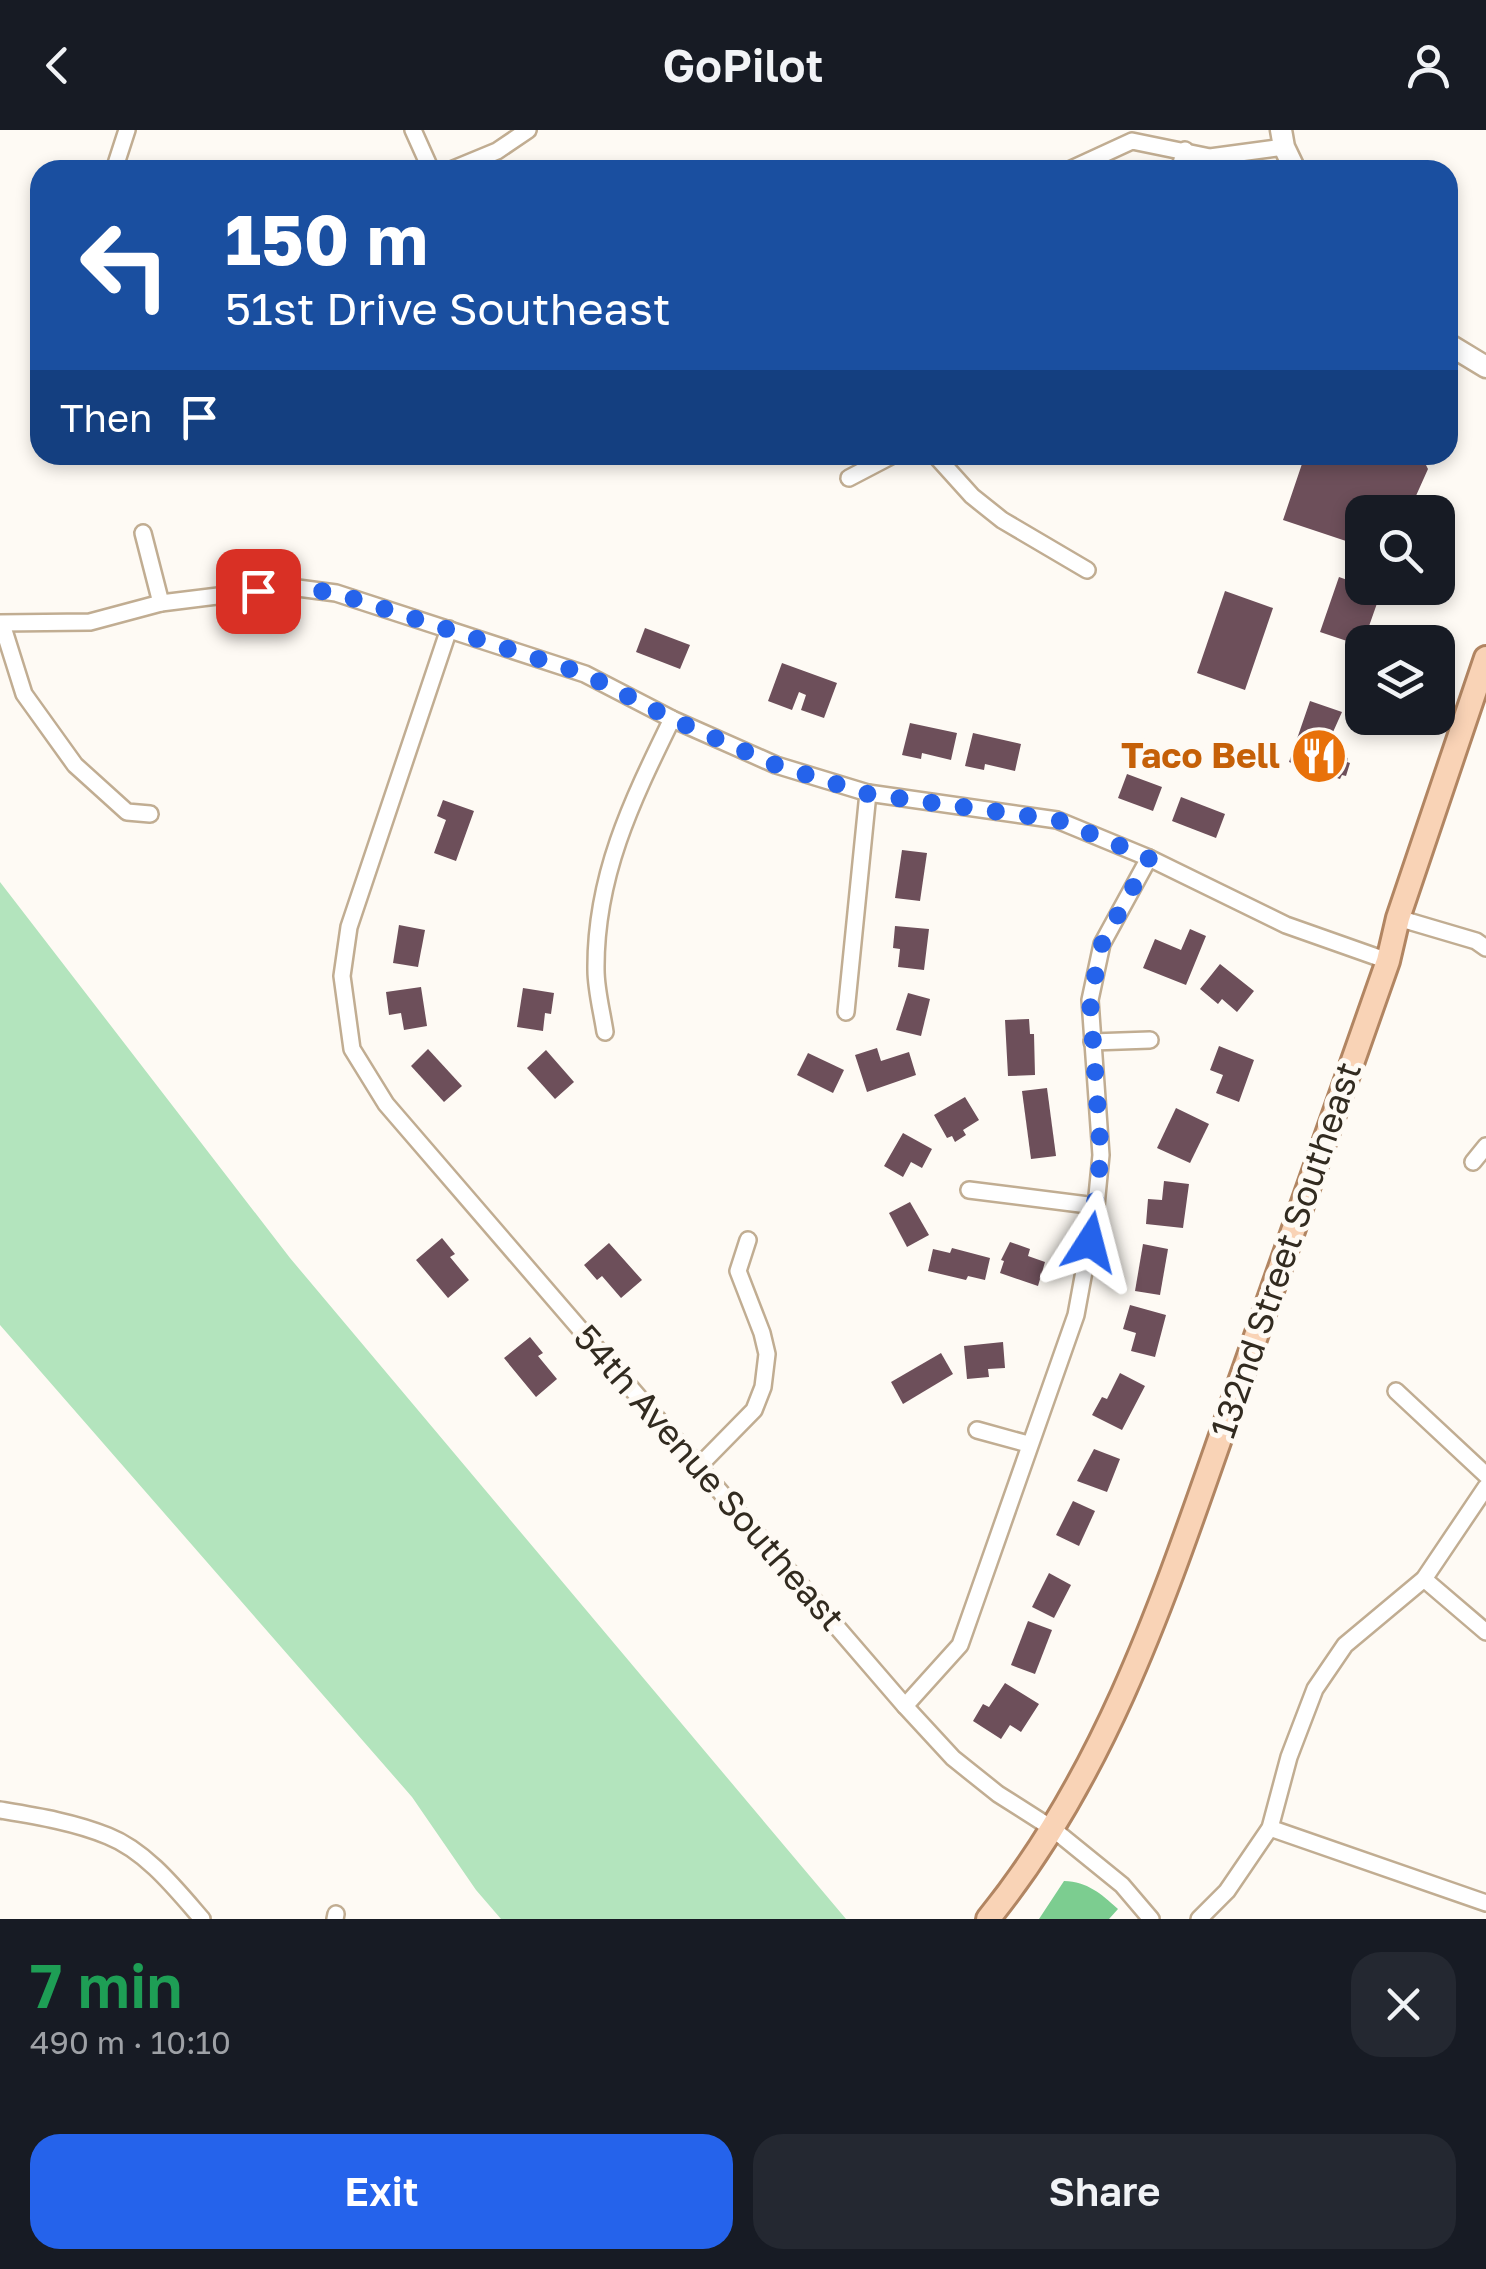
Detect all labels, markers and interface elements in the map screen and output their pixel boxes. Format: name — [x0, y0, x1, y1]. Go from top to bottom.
icon: back — [30, 38, 85, 93]
text: GoPilot — [662, 38, 824, 92]
icon: person — [1401, 38, 1456, 93]
text: 150 m — [225, 196, 428, 280]
icon: left — [60, 200, 190, 330]
text: 51st Drive Southeast — [225, 281, 671, 335]
icon: arrive — [172, 390, 227, 445]
text: Then — [60, 395, 152, 440]
map controls — [1345, 495, 1455, 735]
button: search — [1345, 495, 1455, 605]
pin — [216, 549, 301, 634]
icon: arrive — [231, 564, 286, 619]
button: layers — [1345, 625, 1455, 735]
restaurant icon: Taco Bell — [1289, 726, 1349, 786]
place label: Taco Bell — [1121, 734, 1280, 776]
street label: 132nd Street Southeast — [1201, 1056, 1369, 1443]
position arrow — [1038, 1190, 1142, 1294]
street label: 54th Avenue Southeast — [566, 1316, 854, 1639]
text: 7 min — [30, 1949, 182, 2021]
button: close — [1351, 1952, 1456, 2057]
text: 490 m · 10:10 — [30, 2023, 231, 2061]
button: Exit — [30, 2134, 733, 2249]
button: Share — [753, 2134, 1456, 2249]

